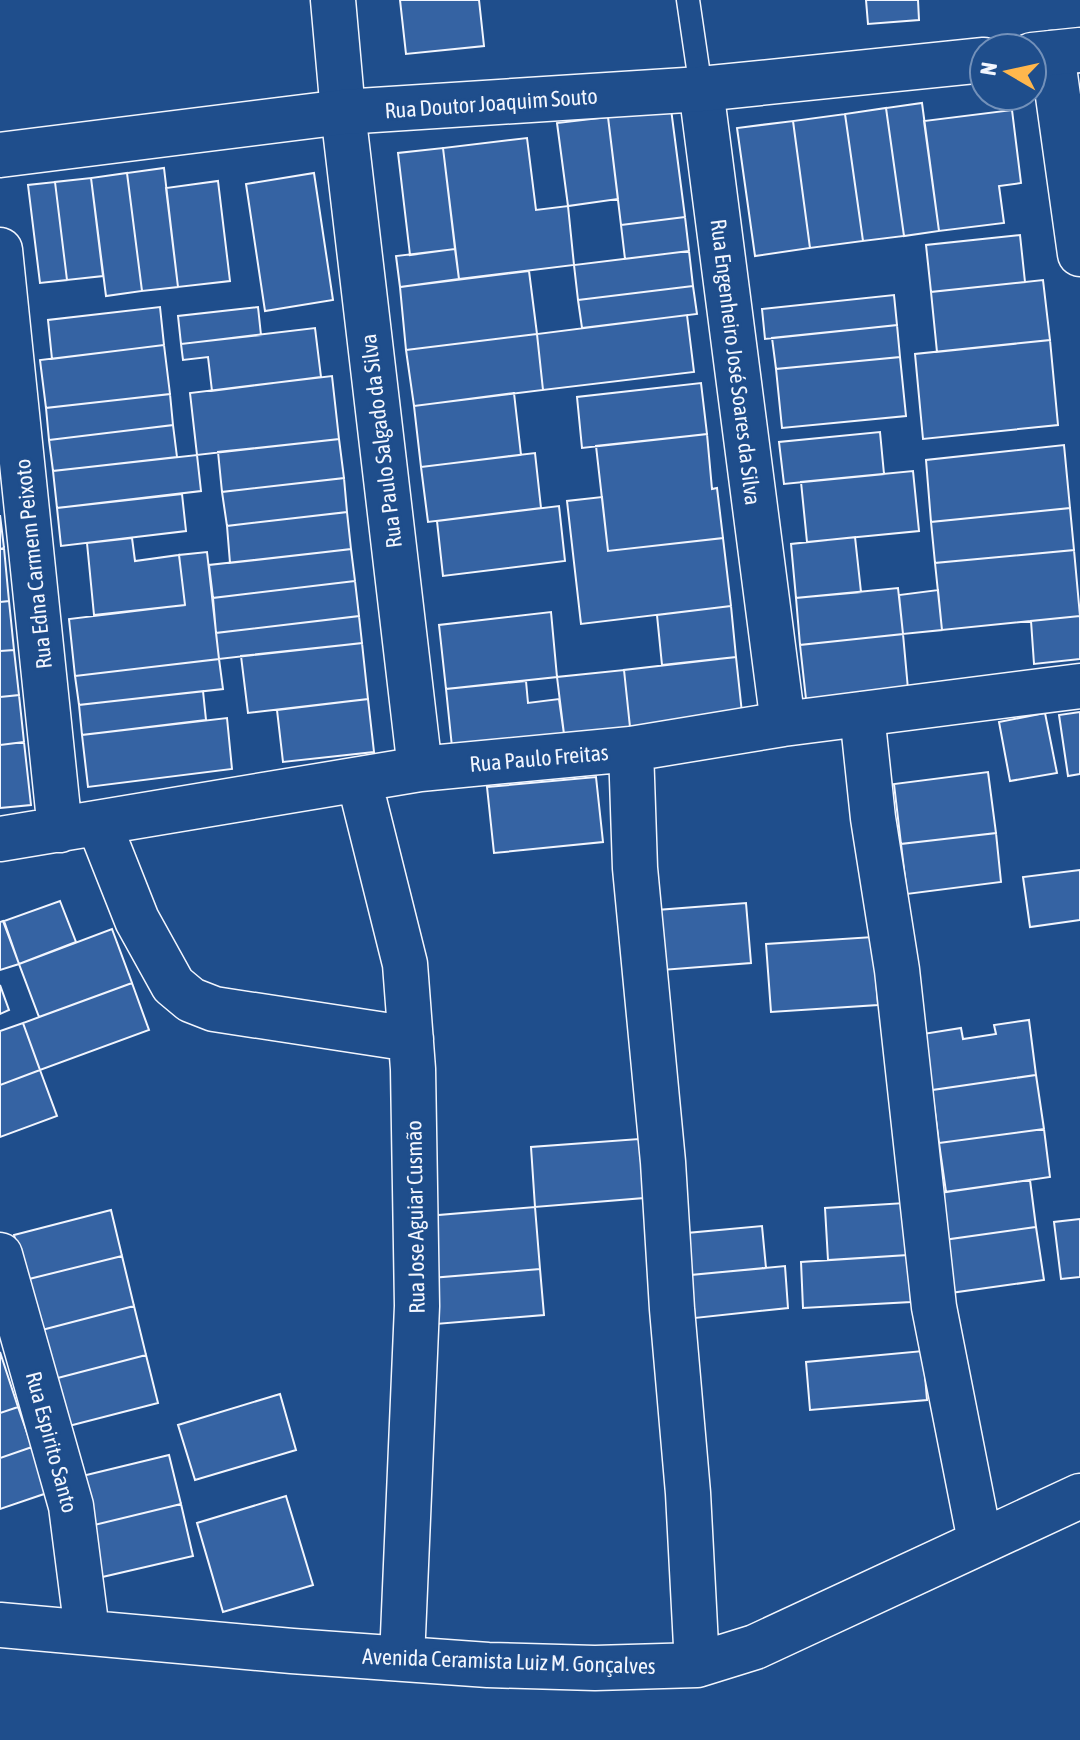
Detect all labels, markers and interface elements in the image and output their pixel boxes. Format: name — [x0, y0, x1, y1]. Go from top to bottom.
north arrow — [968, 32, 1048, 112]
text: N — [974, 60, 1002, 77]
street label: Rua Doutor Joaquim Souto — [384, 83, 598, 123]
street label: Rua Engenheiro José Soares da Silva — [706, 217, 766, 507]
street label: Rua Paulo Salgado da Silva — [355, 332, 407, 550]
street label: Rua Edna Carmem Peixoto — [9, 458, 57, 670]
street label: Rua Paulo Freitas — [468, 739, 610, 777]
street label: Rua Jose Aguiar Cusmão — [400, 1120, 430, 1314]
street label: Rua Espirito Santo — [21, 1369, 83, 1515]
street label: Avenida Ceramista Luiz M. Gonçalves — [362, 1643, 656, 1679]

